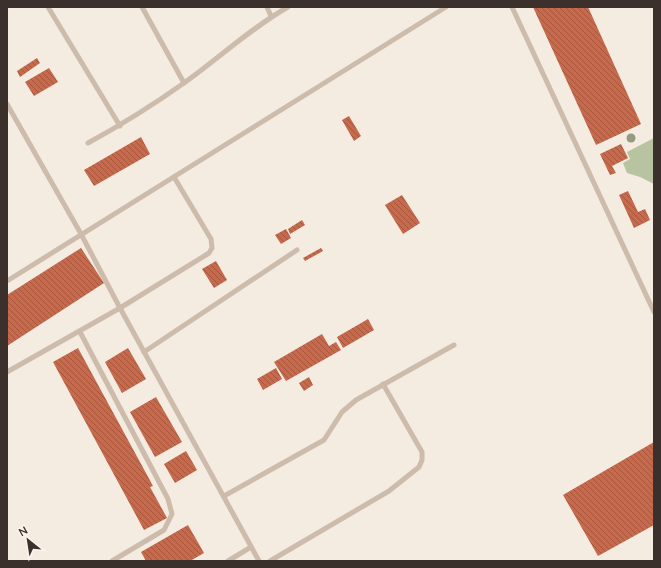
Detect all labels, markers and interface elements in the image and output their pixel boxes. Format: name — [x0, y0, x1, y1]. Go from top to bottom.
north arrow — [8, 520, 48, 560]
text: N — [16, 523, 31, 540]

